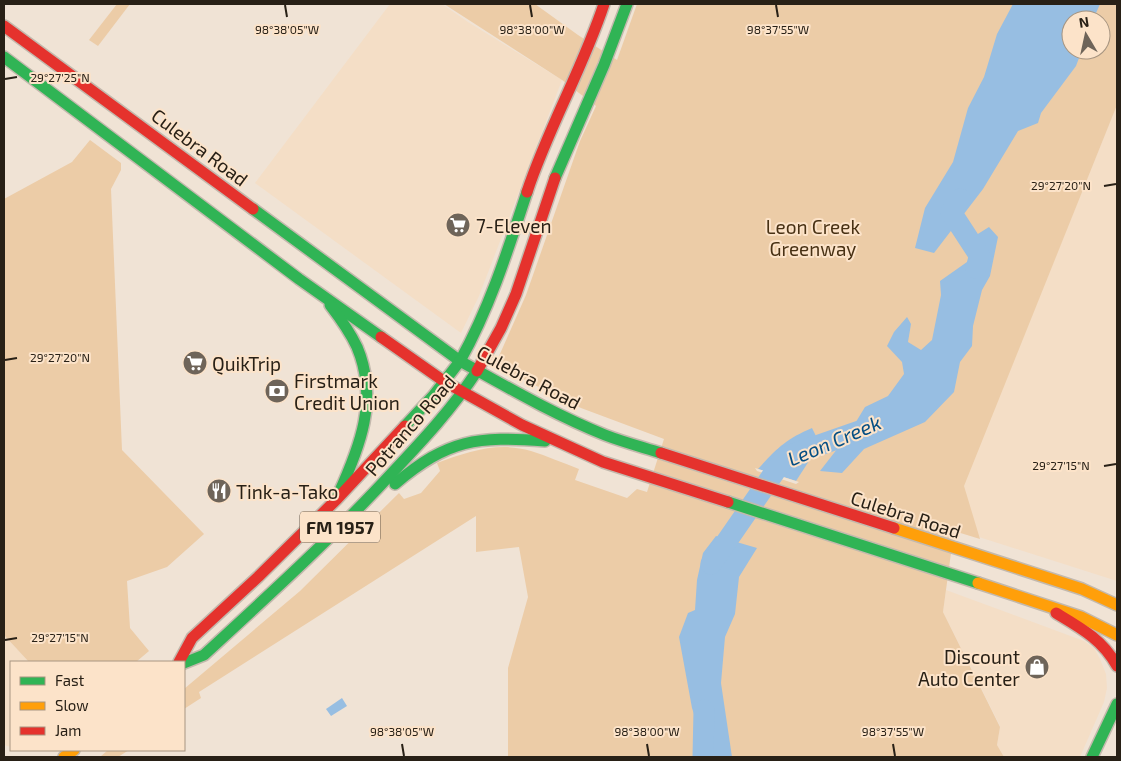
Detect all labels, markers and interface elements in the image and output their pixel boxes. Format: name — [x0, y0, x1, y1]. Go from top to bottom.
north arrow — [1061, 10, 1111, 60]
text: N — [1078, 12, 1090, 31]
text: 98°38'05"W — [255, 22, 319, 36]
text: 98°38'00"W — [499, 22, 565, 36]
text: 98°37'55"W — [747, 22, 809, 36]
text: 29°27'25"N — [30, 70, 90, 84]
street label: Culebra Road — [147, 103, 253, 191]
text: 29°27'20"N — [1031, 178, 1091, 192]
supermarket icon: 7-Eleven — [445, 212, 471, 238]
place label: 7-Eleven — [476, 214, 552, 237]
park label: Leon Creek Greenway — [766, 215, 860, 260]
street label: Culebra Road — [473, 340, 585, 414]
text: 29°27'20"N — [30, 350, 90, 364]
supermarket icon: QuikTrip — [182, 350, 208, 376]
place label: QuikTrip — [212, 352, 281, 375]
place label: Firstmark Credit Union — [294, 369, 400, 414]
street label: Potranco Road — [360, 370, 460, 480]
bank icon: Firstmark Credit Union — [264, 378, 290, 404]
water label: Leon Creek — [784, 410, 884, 470]
text: 29°27'15"N — [1032, 458, 1090, 472]
restaurant icon: Tink-a-Tako — [206, 478, 232, 504]
place label: Tink-a-Tako — [236, 480, 338, 503]
street label: Culebra Road — [848, 485, 964, 543]
road number: FM 1957 — [300, 512, 380, 542]
text: 29°27'15"N — [31, 630, 89, 644]
place label: Discount Auto Center — [918, 645, 1020, 690]
shop icon: Discount Auto Center — [1024, 654, 1050, 680]
legend — [10, 661, 185, 751]
text: Fast — [55, 671, 85, 689]
text: Slow — [55, 696, 89, 714]
text: Jam — [55, 721, 81, 739]
text: 98°38'05"W — [370, 724, 434, 738]
text: 98°38'00"W — [614, 724, 680, 738]
text: 98°37'55"W — [862, 724, 924, 738]

